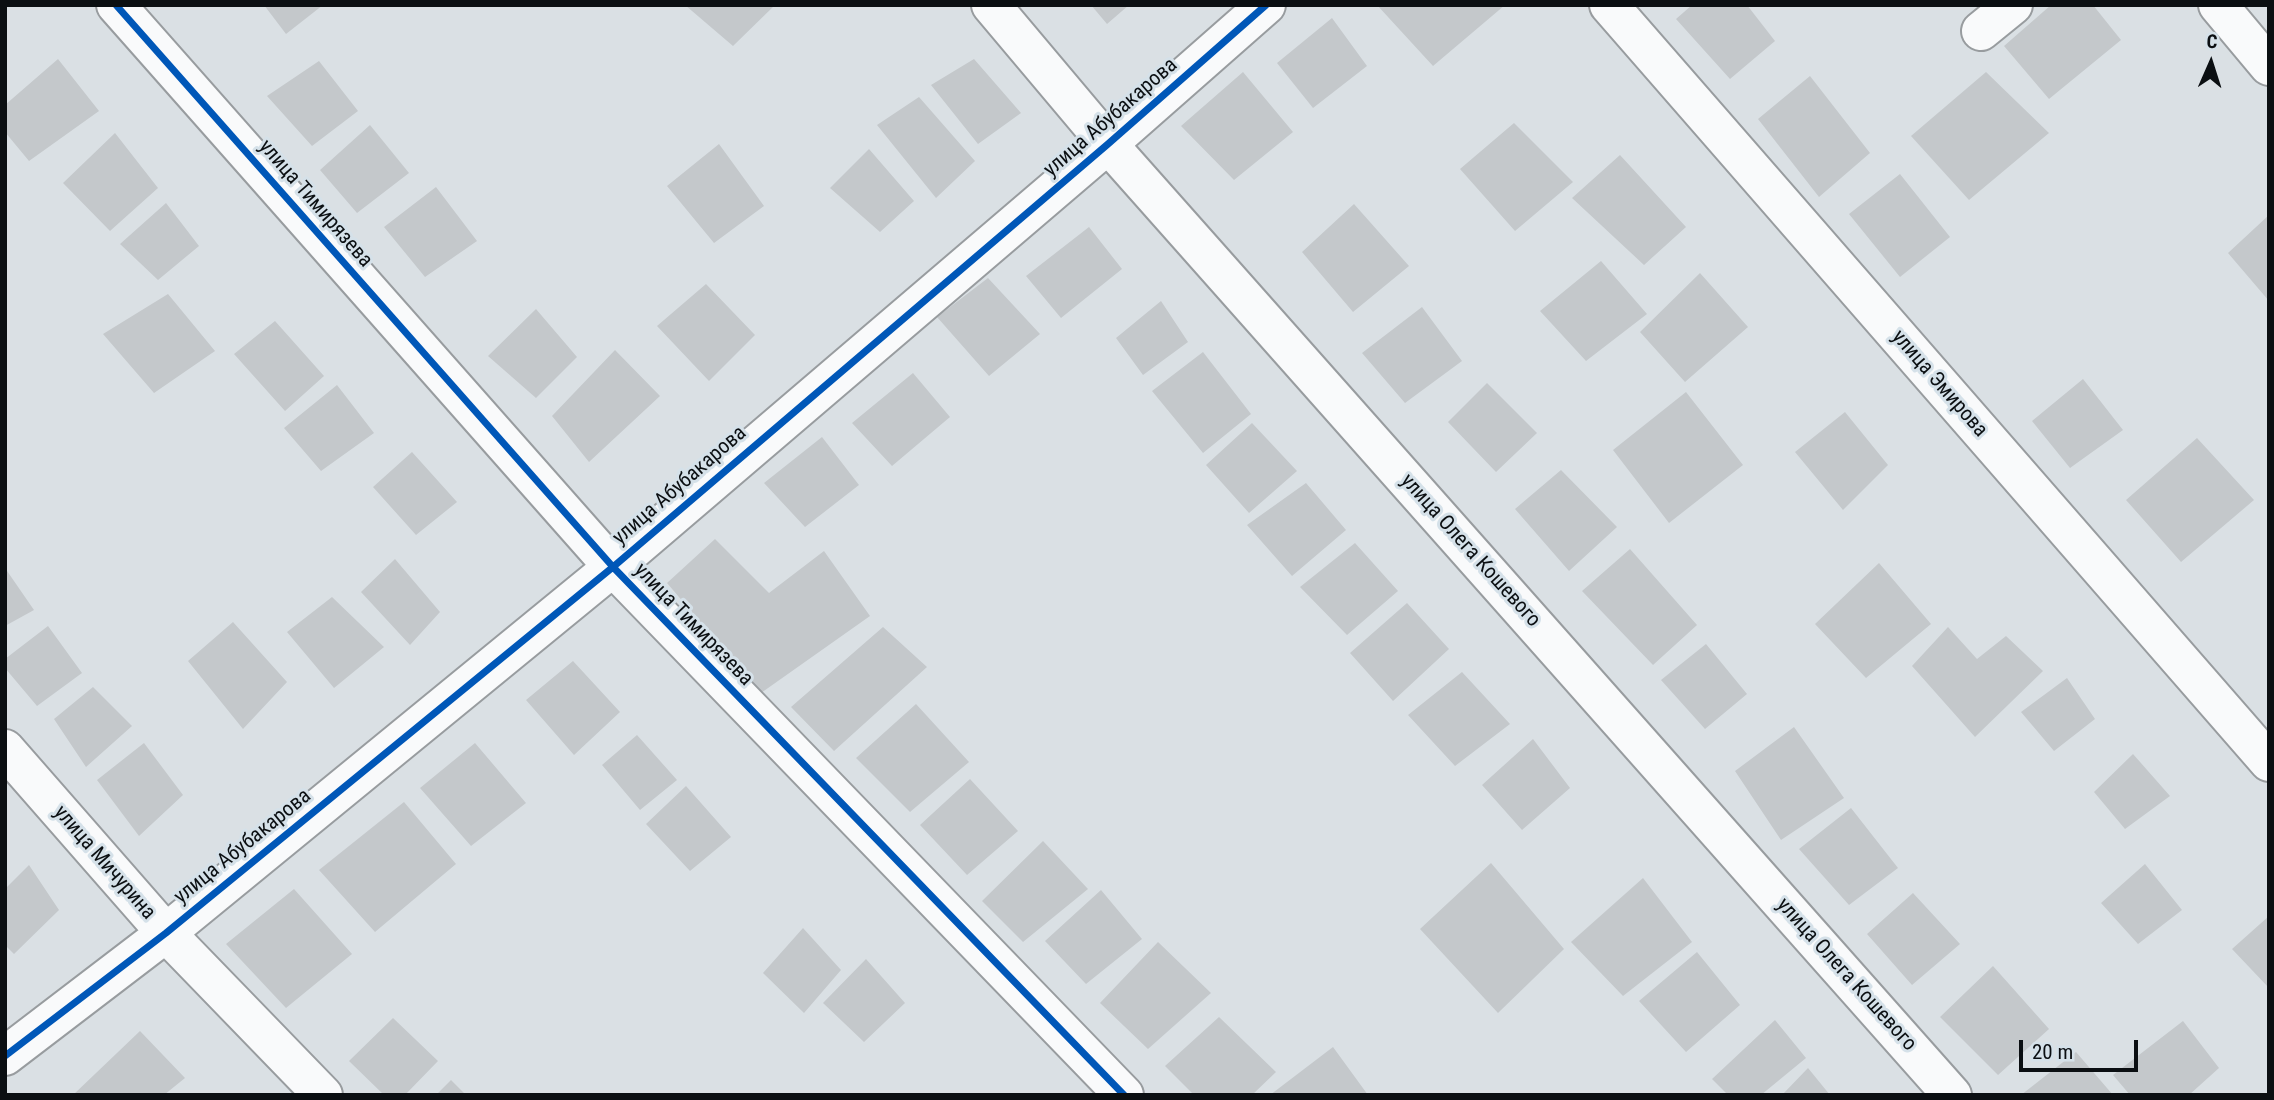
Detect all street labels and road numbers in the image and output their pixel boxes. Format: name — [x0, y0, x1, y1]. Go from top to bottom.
street label: улица Абубакарова — [1039, 53, 1183, 183]
street label: улица Тимирязева — [253, 135, 377, 273]
street label: улица Эмирова — [1886, 325, 1992, 443]
street label: улица Абубакарова — [608, 421, 752, 551]
street label: улица Олега Кошевого — [1395, 469, 1545, 633]
street label: улица Тимирязева — [628, 558, 758, 692]
street label: улица Абубакарова — [170, 784, 316, 910]
street label: улица Мичурина — [48, 801, 160, 925]
street label: улица Олега Кошевого — [1771, 893, 1921, 1057]

